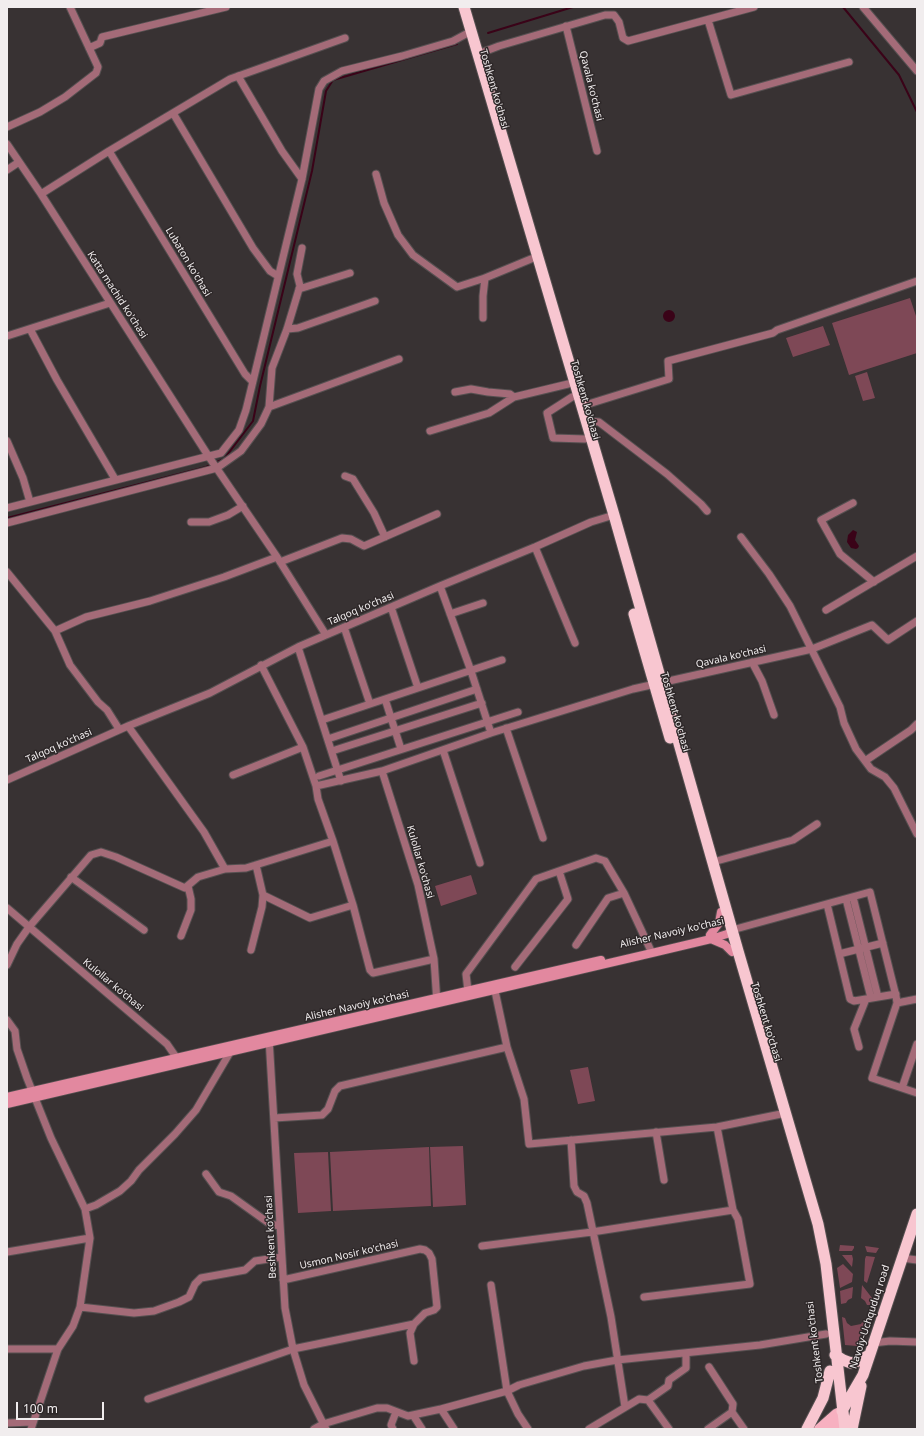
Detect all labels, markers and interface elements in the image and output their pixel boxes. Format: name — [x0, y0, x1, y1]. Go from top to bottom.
street label: Toshkent ko'chasi — [477, 48, 511, 130]
street label: Qavala ko'chasi — [576, 50, 606, 122]
street label: Lubaton ko'chasi — [163, 225, 213, 299]
street label: Katta machid ko'chasi — [84, 249, 150, 341]
street label: Toshkent ko'chasi — [568, 359, 602, 441]
street label: Talqoq ko'chasi — [326, 590, 396, 628]
street label: Qavala ko'chasi — [695, 643, 767, 671]
street label: Toshkent ko'chasi — [658, 671, 692, 753]
street label: Talqoq ko'chasi — [24, 726, 94, 766]
street label: Kulollar ko'chasi — [404, 824, 436, 900]
street label: Alisher Navoiy ko'chasi — [619, 915, 725, 951]
street label: Kulollar ko'chasi — [80, 956, 146, 1014]
street label: Toshkent ko'chasi — [748, 981, 784, 1063]
street label: Alisher Navoiy ko'chasi — [304, 988, 410, 1024]
street label: Beshkent ko'chasi — [263, 1195, 279, 1279]
street label: Usmon Nosir ko'chasi — [298, 1238, 400, 1272]
street label: Navoiy-Uchquduq road — [848, 1263, 892, 1371]
street label: Toshkent ko'chasi — [804, 1300, 826, 1384]
scale bar — [18, 1394, 106, 1420]
text: 100 m — [23, 1400, 58, 1417]

